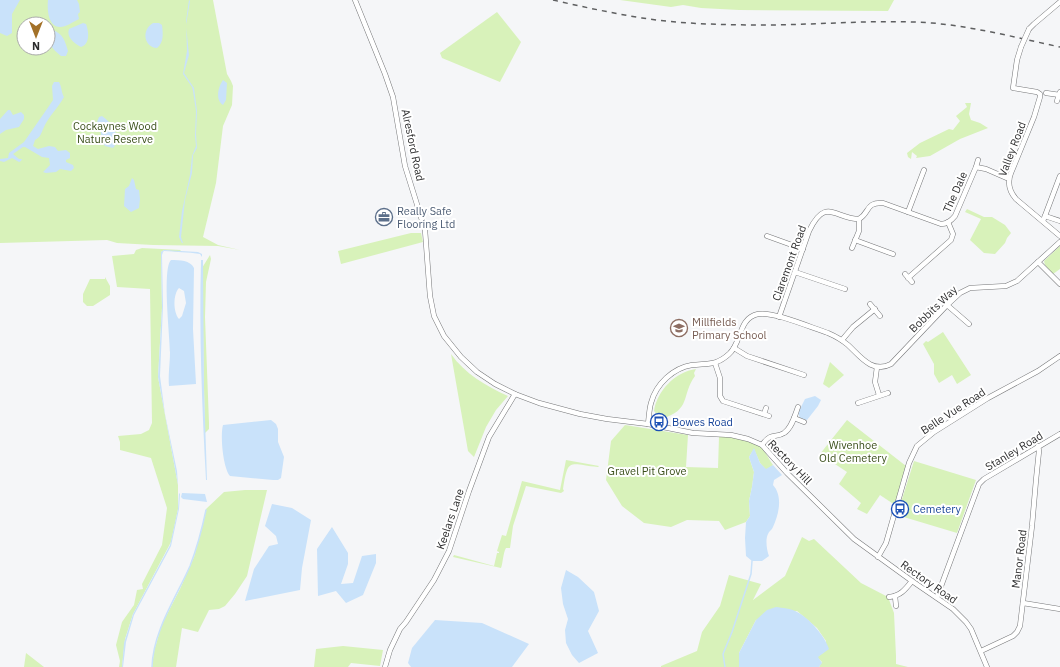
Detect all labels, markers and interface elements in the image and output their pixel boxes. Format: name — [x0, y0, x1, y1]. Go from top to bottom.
north arrow — [16, 16, 56, 56]
text: N — [32, 39, 40, 53]
street label: Alresford Road — [399, 108, 427, 182]
park label: Cockaynes Wood Nature Reserve — [73, 119, 157, 146]
street label: Valley Road — [995, 120, 1029, 178]
street label: The Dale — [940, 169, 970, 215]
place label: Really Safe Flooring Ltd — [397, 204, 456, 231]
office icon: Really Safe Flooring Ltd — [374, 207, 394, 227]
street label: Claremont Road — [769, 223, 809, 303]
street label: Bobbits Way — [906, 282, 960, 335]
place label: Millfields Primary School — [692, 315, 767, 342]
school or university icon: Millfields Primary School — [669, 318, 689, 338]
street label: Belle Vue Road — [918, 385, 988, 437]
bus stop icon: Bowes Road — [649, 412, 669, 432]
place label: Bowes Road — [672, 415, 733, 429]
street label: Stanley Road — [983, 428, 1045, 474]
street label: Rectory Hill — [765, 437, 815, 487]
park label: Wivenhoe Old Cemetery — [819, 438, 887, 465]
park label: Gravel Pit Grove — [607, 464, 687, 478]
street label: Keelars Lane — [433, 487, 467, 551]
bus stop icon: Cemetery — [890, 499, 910, 519]
place label: Cemetery — [913, 502, 962, 516]
street label: Manor Road — [1008, 529, 1030, 589]
street label: Rectory Road — [898, 557, 960, 607]

